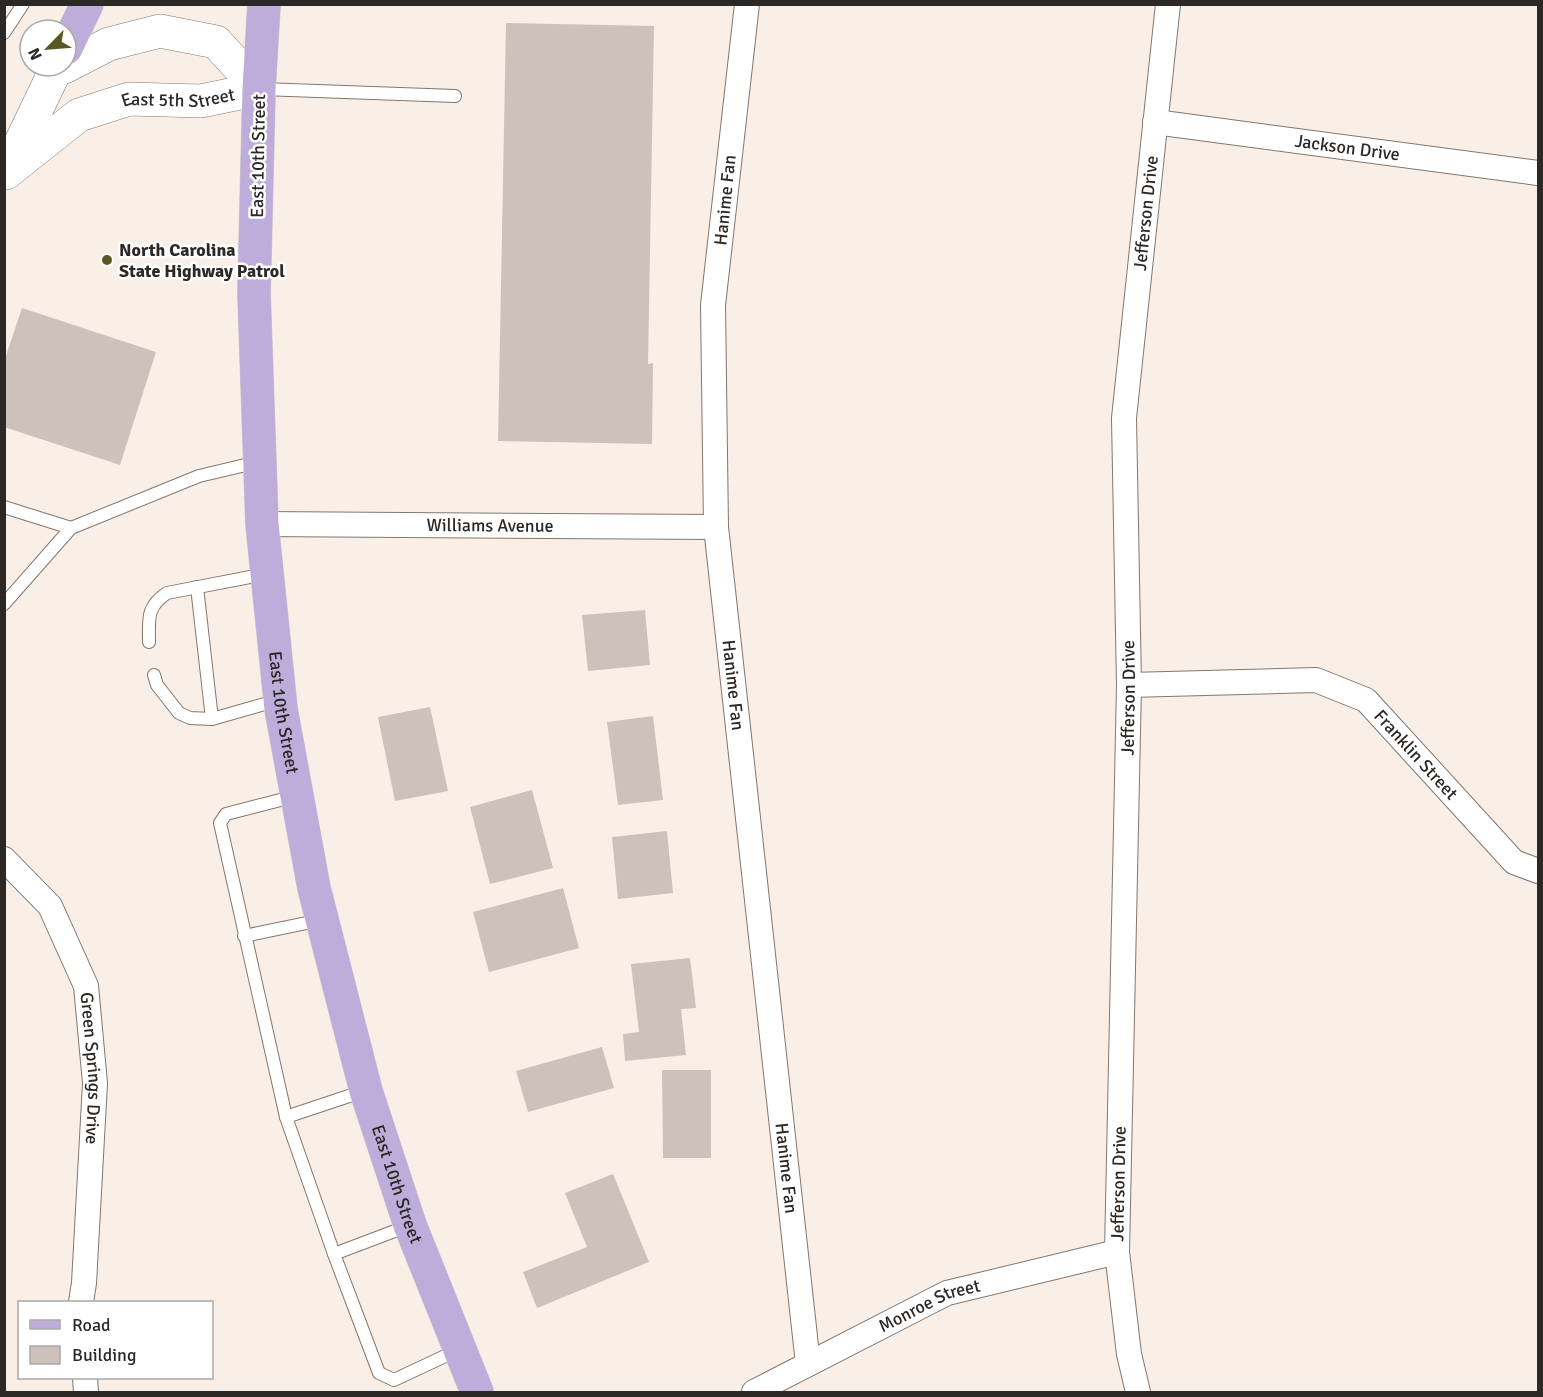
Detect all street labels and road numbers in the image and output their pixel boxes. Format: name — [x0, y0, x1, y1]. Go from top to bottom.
street label: East 5th Street — [118, 83, 237, 112]
street label: East 10th Street — [246, 94, 270, 218]
street label: Jackson Drive — [1294, 130, 1401, 165]
street label: Hanime Fan — [709, 154, 741, 246]
street label: Jefferson Drive — [1129, 155, 1163, 272]
street label: Williams Avenue — [426, 514, 554, 537]
street label: Hanime Fan — [717, 639, 749, 732]
street label: Jefferson Drive — [1117, 640, 1140, 756]
street label: East 10th Street — [264, 650, 304, 776]
street label: Franklin Street — [1369, 705, 1463, 804]
street label: Green Springs Drive — [76, 991, 106, 1145]
street label: East 10th Street — [367, 1122, 427, 1247]
street label: Hanime Fan — [771, 1122, 802, 1215]
street label: Jefferson Drive — [1106, 1126, 1131, 1242]
street label: Monroe Street — [875, 1274, 982, 1337]

